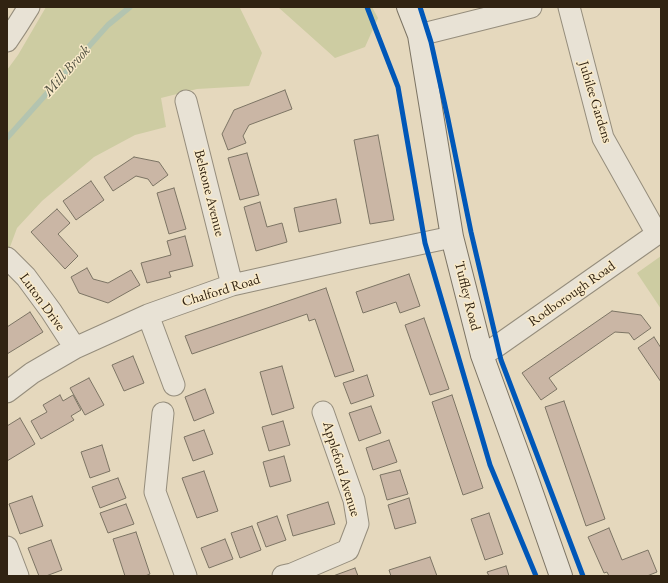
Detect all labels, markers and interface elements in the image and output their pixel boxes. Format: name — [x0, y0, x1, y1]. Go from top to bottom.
water label: Mill Brook — [39, 42, 95, 100]
street label: Jubilee Gardens — [575, 59, 615, 145]
street label: Belstone Avenue — [190, 148, 228, 238]
street label: Rodborough Road — [525, 258, 619, 330]
street label: Tuffley Road — [450, 259, 484, 333]
street label: Luton Drive — [16, 270, 68, 334]
street label: Chalford Road — [180, 271, 262, 311]
street label: Appleford Avenue — [319, 419, 363, 519]

